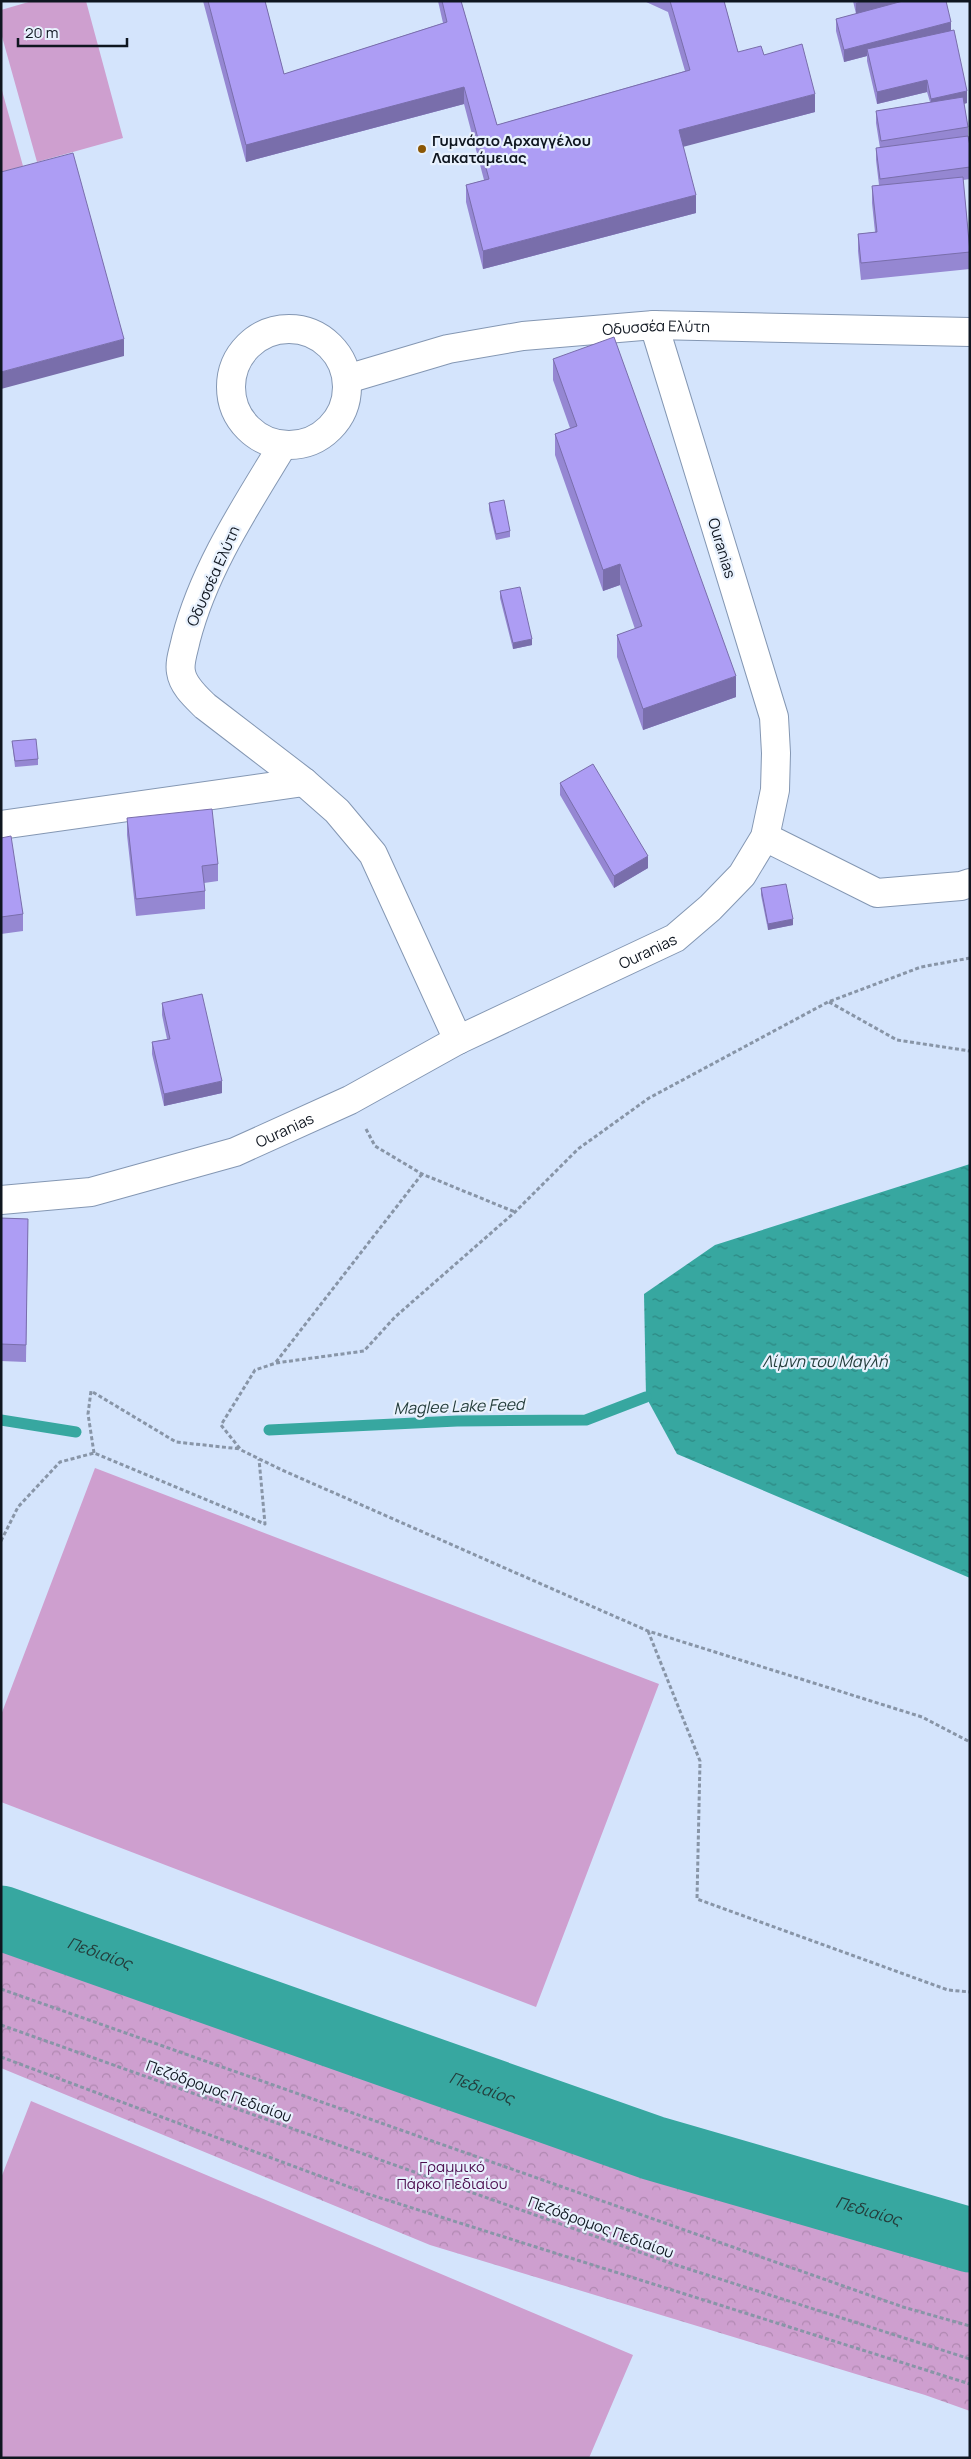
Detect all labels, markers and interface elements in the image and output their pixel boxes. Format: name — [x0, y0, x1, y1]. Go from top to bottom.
scale bar — [18, 15, 126, 47]
text: 20 m — [25, 22, 58, 43]
place label: Γυμνάσιο Αρχαγγέλου Λακατάμειας — [432, 130, 591, 168]
marker: Γυμνάσιο Αρχαγγέλου Λακατάμειας — [416, 143, 428, 155]
street label: Οδυσσέα Ελύτη — [601, 314, 710, 340]
street label: Ouranias — [703, 515, 741, 581]
street label: Οδυσσέα Ελύτη — [181, 522, 245, 630]
street label: Ouranias — [615, 928, 680, 974]
street label: Ouranias — [252, 1107, 317, 1152]
water label: Λίμνη του Μαγλή — [762, 1350, 888, 1372]
water label: Maglee Lake Feed — [393, 1393, 527, 1419]
water label: Πεδιαίος — [65, 1931, 136, 1975]
street label: Πεζόδρομος Πεδιαίου — [143, 2055, 295, 2127]
water label: Πεδιαίος — [447, 2066, 518, 2110]
park label: Γραμμικό Πάρκο Πεδιαίου — [397, 2156, 507, 2194]
street label: Πεζόδρομος Πεδιαίου — [525, 2191, 677, 2263]
water label: Πεδιαίος — [833, 2191, 905, 2231]

